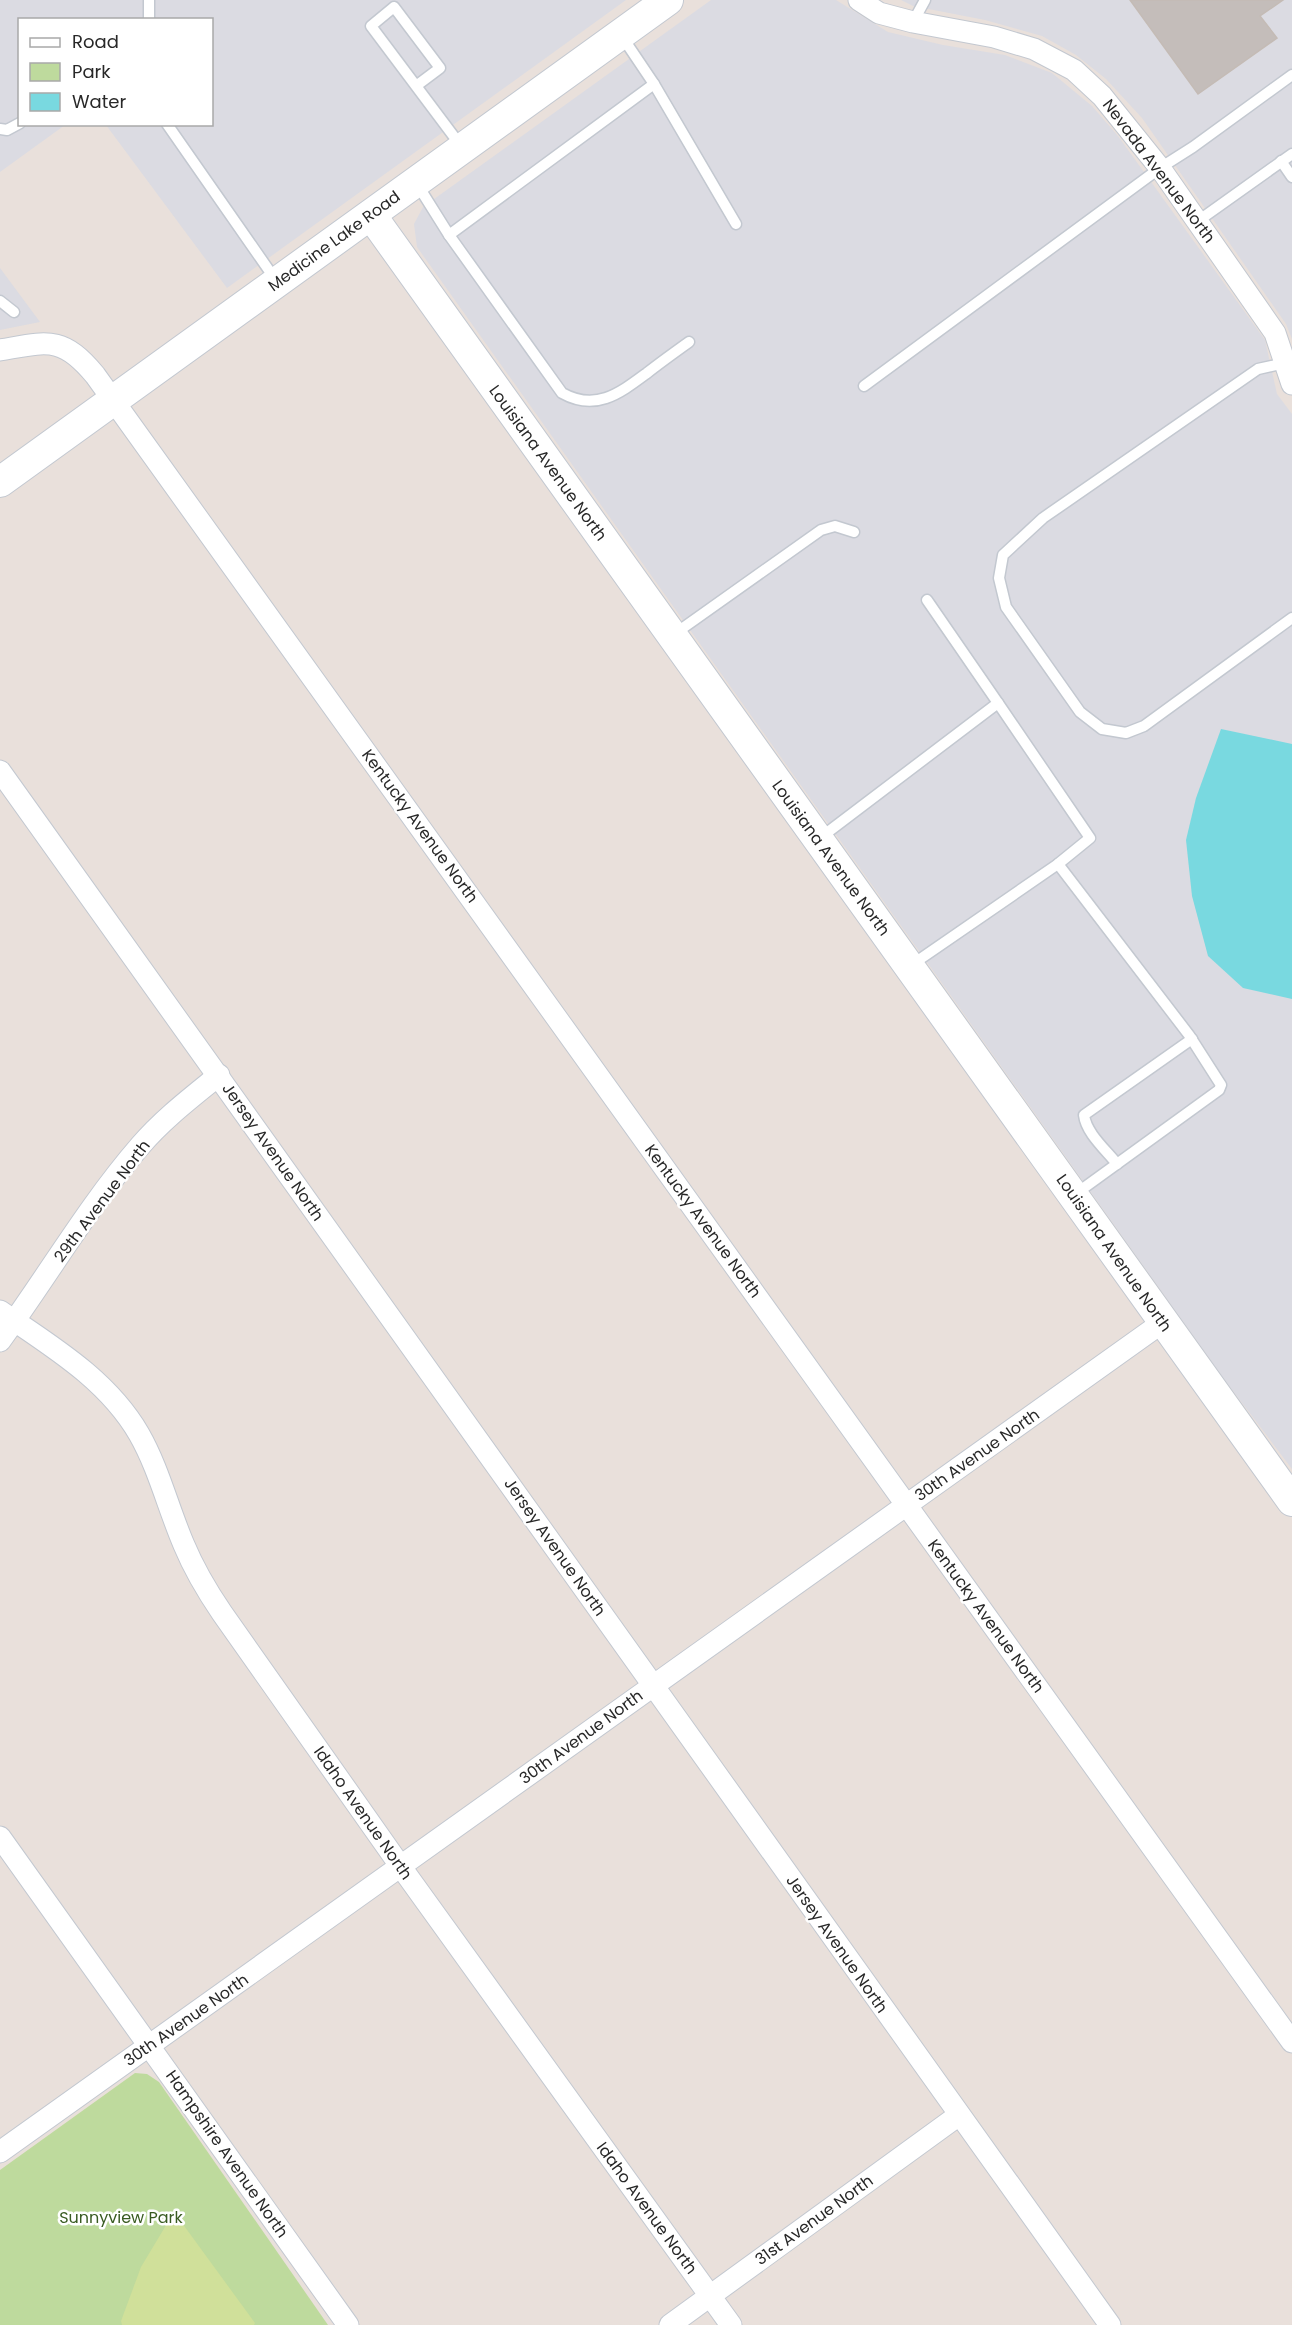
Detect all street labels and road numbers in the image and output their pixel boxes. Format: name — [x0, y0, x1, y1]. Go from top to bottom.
street label: Nevada Avenue North — [1097, 94, 1221, 248]
street label: Medicine Lake Road — [263, 185, 405, 297]
street label: Louisiana Avenue North — [484, 380, 612, 546]
street label: Kentucky Avenue North — [356, 744, 484, 908]
street label: Louisiana Avenue North — [767, 775, 895, 941]
street label: Jersey Avenue North — [217, 1078, 329, 1226]
street label: 29th Avenue North — [48, 1135, 156, 1267]
street label: Kentucky Avenue North — [639, 1139, 767, 1303]
street label: Louisiana Avenue North — [1051, 1170, 1177, 1336]
street label: 30th Avenue North — [910, 1403, 1044, 1507]
street label: Jersey Avenue North — [499, 1473, 611, 1621]
street label: Kentucky Avenue North — [922, 1534, 1050, 1698]
street label: 30th Avenue North — [514, 1684, 648, 1790]
street label: Idaho Avenue North — [308, 1742, 418, 1884]
street label: Jersey Avenue North — [781, 1870, 893, 2018]
street label: 30th Avenue North — [119, 1968, 253, 2072]
street label: Hampshire Avenue North — [160, 2066, 294, 2242]
street label: Idaho Avenue North — [591, 2137, 703, 2279]
street label: 31st Avenue North — [750, 2169, 878, 2271]

